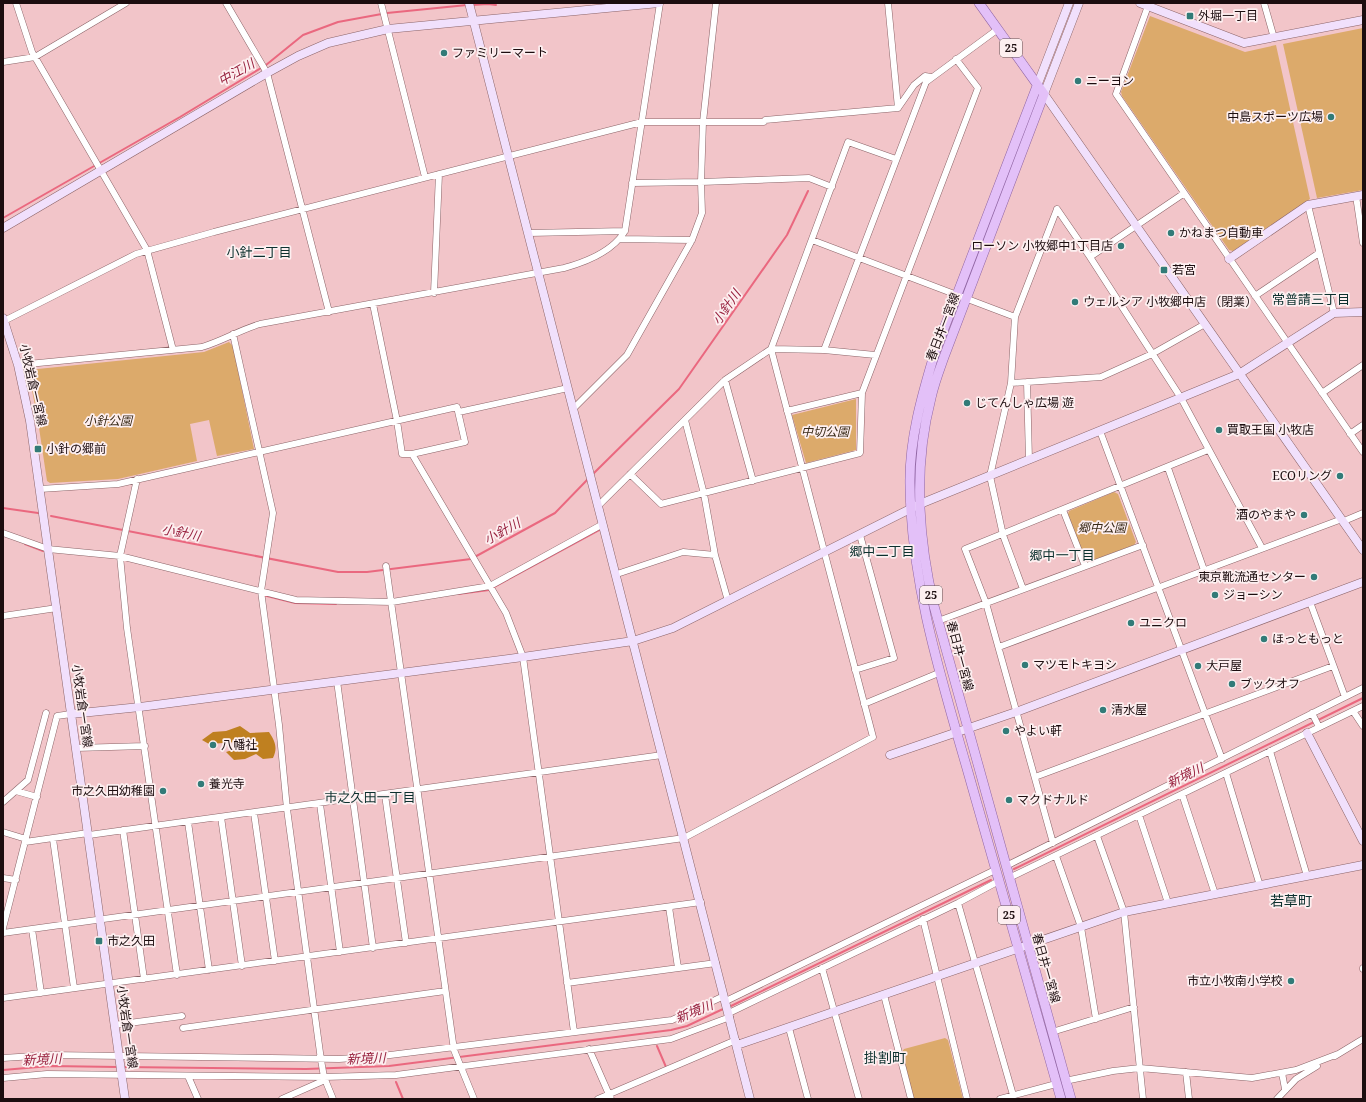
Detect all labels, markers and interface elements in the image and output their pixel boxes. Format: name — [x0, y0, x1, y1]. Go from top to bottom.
place label: 外堀一丁目 — [1198, 7, 1258, 24]
marker: 外堀一丁目 — [1185, 11, 1195, 21]
road number: 25 — [1000, 39, 1022, 57]
place label: ファミリーマート — [452, 44, 548, 61]
marker: ファミリーマート — [439, 48, 449, 58]
water label: 中江川 — [215, 53, 259, 90]
place label: ニーヨン — [1086, 72, 1134, 89]
marker: ニーヨン — [1073, 76, 1083, 86]
place label: 中島スポーツ広場 — [1227, 108, 1323, 125]
marker: 中島スポーツ広場 — [1326, 112, 1336, 122]
place label: かねまつ自動車 — [1179, 224, 1263, 241]
marker: かねまつ自動車 — [1166, 228, 1176, 238]
place label: ローソン 小牧郷中1丁目店 — [971, 237, 1113, 254]
marker: ローソン 小牧郷中1丁目店 — [1116, 241, 1126, 251]
district label: 小針二丁目 — [226, 243, 292, 261]
place label: 若宮 — [1172, 261, 1196, 278]
marker: 若宮 — [1159, 265, 1169, 275]
water label: 小針川 — [707, 284, 746, 328]
street label: 春日井一宮線 — [922, 290, 963, 363]
district label: 常普請三丁目 — [1272, 290, 1350, 308]
place label: ウェルシア 小牧郷中店 （閉業） — [1083, 293, 1257, 310]
marker: ウェルシア 小牧郷中店 （閉業） — [1070, 297, 1080, 307]
street label: 小牧岩倉一宮線 — [16, 342, 51, 428]
place label: じてんしゃ広場 遊 — [975, 394, 1074, 411]
marker: じてんしゃ広場 遊 — [962, 398, 972, 408]
park label: 小針公園 — [84, 412, 134, 429]
place label: 買取王国 小牧店 — [1227, 421, 1314, 438]
park label: 中切公園 — [801, 423, 851, 440]
marker: 買取王国 小牧店 — [1214, 425, 1224, 435]
place label: 小針の郷前 — [46, 440, 106, 457]
marker: 小針の郷前 — [33, 444, 43, 454]
place label: ECOリング — [1272, 467, 1332, 484]
marker: ECOリング — [1335, 471, 1345, 481]
place label: 酒のやまや — [1236, 506, 1296, 523]
marker: 酒のやまや — [1299, 510, 1309, 520]
water label: 小針川 — [481, 513, 525, 548]
water label: 小針川 — [160, 519, 204, 545]
park label: 郷中公園 — [1078, 519, 1128, 536]
district label: 郷中二丁目 — [849, 542, 915, 560]
district label: 郷中一丁目 — [1029, 546, 1095, 564]
place label: 東京靴流通センター — [1198, 568, 1306, 585]
marker: 東京靴流通センター — [1309, 572, 1319, 582]
road number: 25 — [920, 586, 942, 604]
place label: ジョーシン — [1223, 586, 1283, 603]
marker: ジョーシン — [1210, 590, 1220, 600]
place label: ユニクロ — [1139, 614, 1187, 631]
marker: ユニクロ — [1126, 618, 1136, 628]
street label: 春日井一宮線 — [943, 619, 978, 693]
place label: ほっともっと — [1272, 630, 1344, 647]
marker: ほっともっと — [1259, 634, 1269, 644]
place label: マツモトキヨシ — [1033, 656, 1117, 673]
place label: 大戸屋 — [1206, 657, 1242, 674]
marker: マツモトキヨシ — [1020, 660, 1030, 670]
marker: 大戸屋 — [1193, 661, 1203, 671]
street label: 小牧岩倉一宮線 — [68, 663, 97, 749]
place label: ブックオフ — [1240, 675, 1300, 692]
marker: ブックオフ — [1227, 679, 1237, 689]
place label: 清水屋 — [1111, 701, 1147, 718]
marker: 清水屋 — [1098, 705, 1108, 715]
place label: やよい軒 — [1014, 722, 1062, 739]
marker: やよい軒 — [1001, 726, 1011, 736]
place label: 八幡社 — [221, 736, 257, 753]
marker: 八幡社 — [208, 740, 218, 750]
water label: 新境川 — [1164, 757, 1208, 792]
place label: 養光寺 — [209, 775, 245, 792]
marker: 養光寺 — [196, 779, 206, 789]
place label: 市之久田幼稚園 — [71, 782, 155, 799]
marker: 市之久田幼稚園 — [158, 786, 168, 796]
district label: 市之久田一丁目 — [324, 788, 416, 806]
place label: マクドナルド — [1017, 791, 1089, 808]
marker: マクドナルド — [1004, 795, 1014, 805]
district label: 若草町 — [1270, 891, 1312, 910]
road number: 25 — [998, 906, 1020, 924]
street label: 春日井一宮線 — [1028, 931, 1065, 1005]
place label: 市之久田 — [107, 932, 155, 949]
marker: 市之久田 — [94, 936, 104, 946]
place label: 市立小牧南小学校 — [1187, 972, 1283, 989]
marker: 市立小牧南小学校 — [1286, 976, 1296, 986]
street label: 小牧岩倉一宮線 — [113, 984, 142, 1070]
water label: 新境川 — [673, 995, 717, 1027]
water label: 新境川 — [346, 1048, 388, 1068]
district label: 掛割町 — [864, 1048, 906, 1067]
water label: 新境川 — [22, 1049, 64, 1069]

